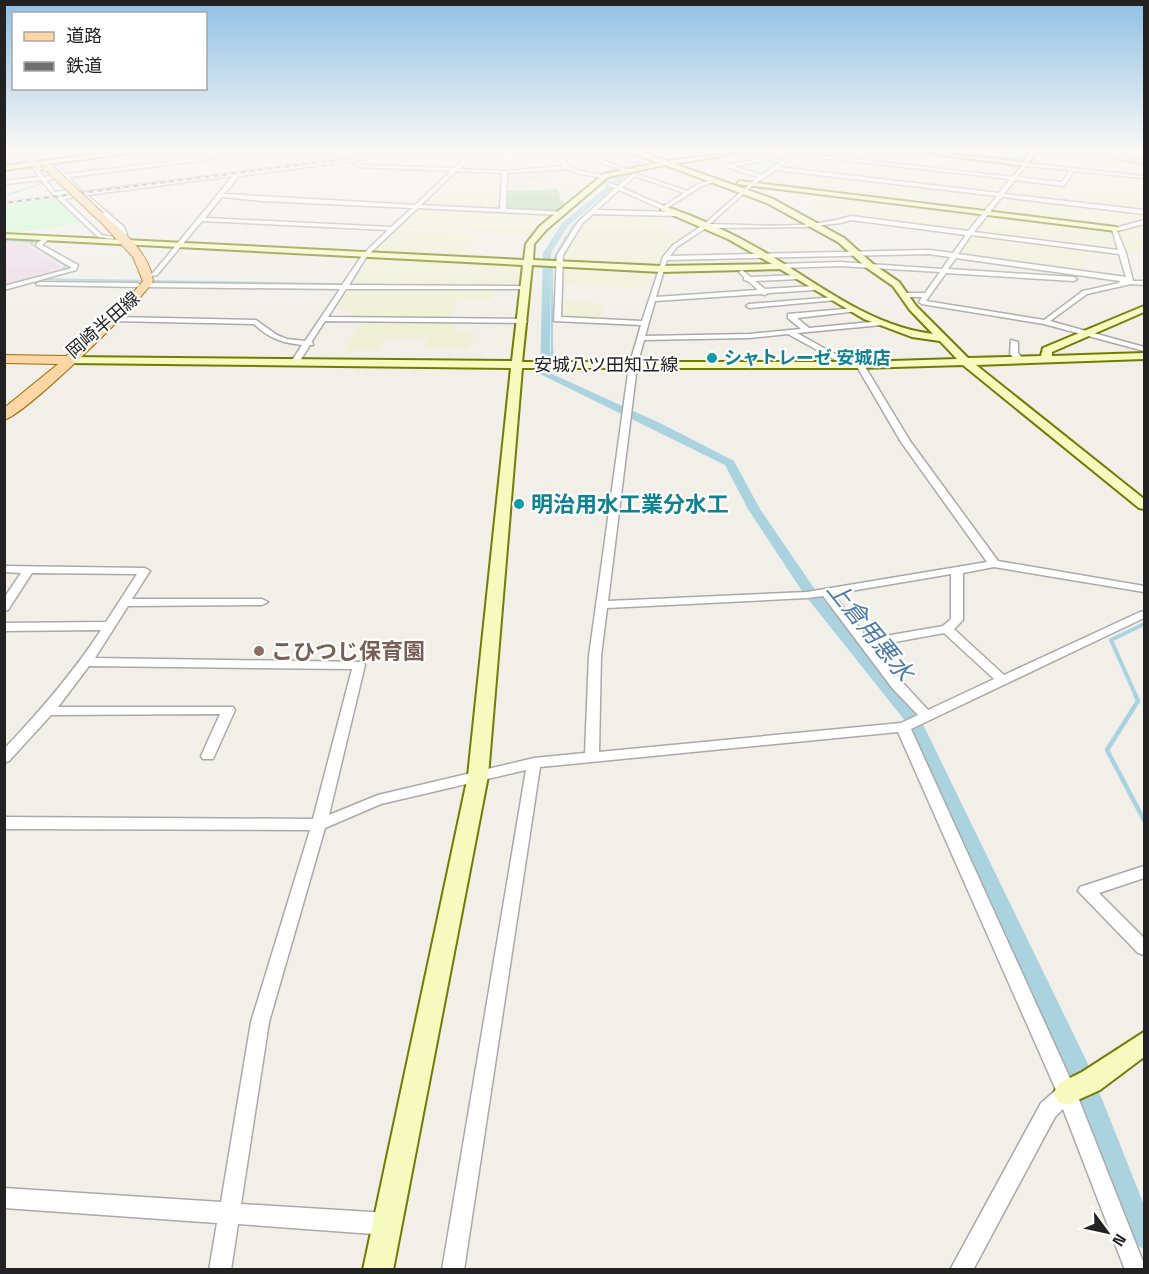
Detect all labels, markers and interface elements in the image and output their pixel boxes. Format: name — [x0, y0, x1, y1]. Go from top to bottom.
legend — [12, 12, 207, 90]
text: 道路 — [66, 24, 102, 47]
text: 鉄道 — [66, 54, 102, 77]
street label: 岡崎半田線 — [61, 286, 144, 363]
place label: シャトレーゼ 安城店 — [724, 346, 891, 369]
marker: シャトレーゼ 安城店 — [705, 351, 719, 365]
street label: 安城八ツ田知立線 — [534, 353, 678, 376]
place label: 明治用水工業分水工 — [531, 490, 729, 518]
marker: 明治用水工業分水工 — [512, 497, 526, 511]
water label: 上倉用悪水 — [821, 574, 922, 689]
place label: こひつじ保育園 — [271, 637, 425, 665]
marker: こひつじ保育園 — [252, 644, 266, 658]
north arrow — [1077, 1202, 1137, 1262]
text: N — [1107, 1230, 1131, 1250]

